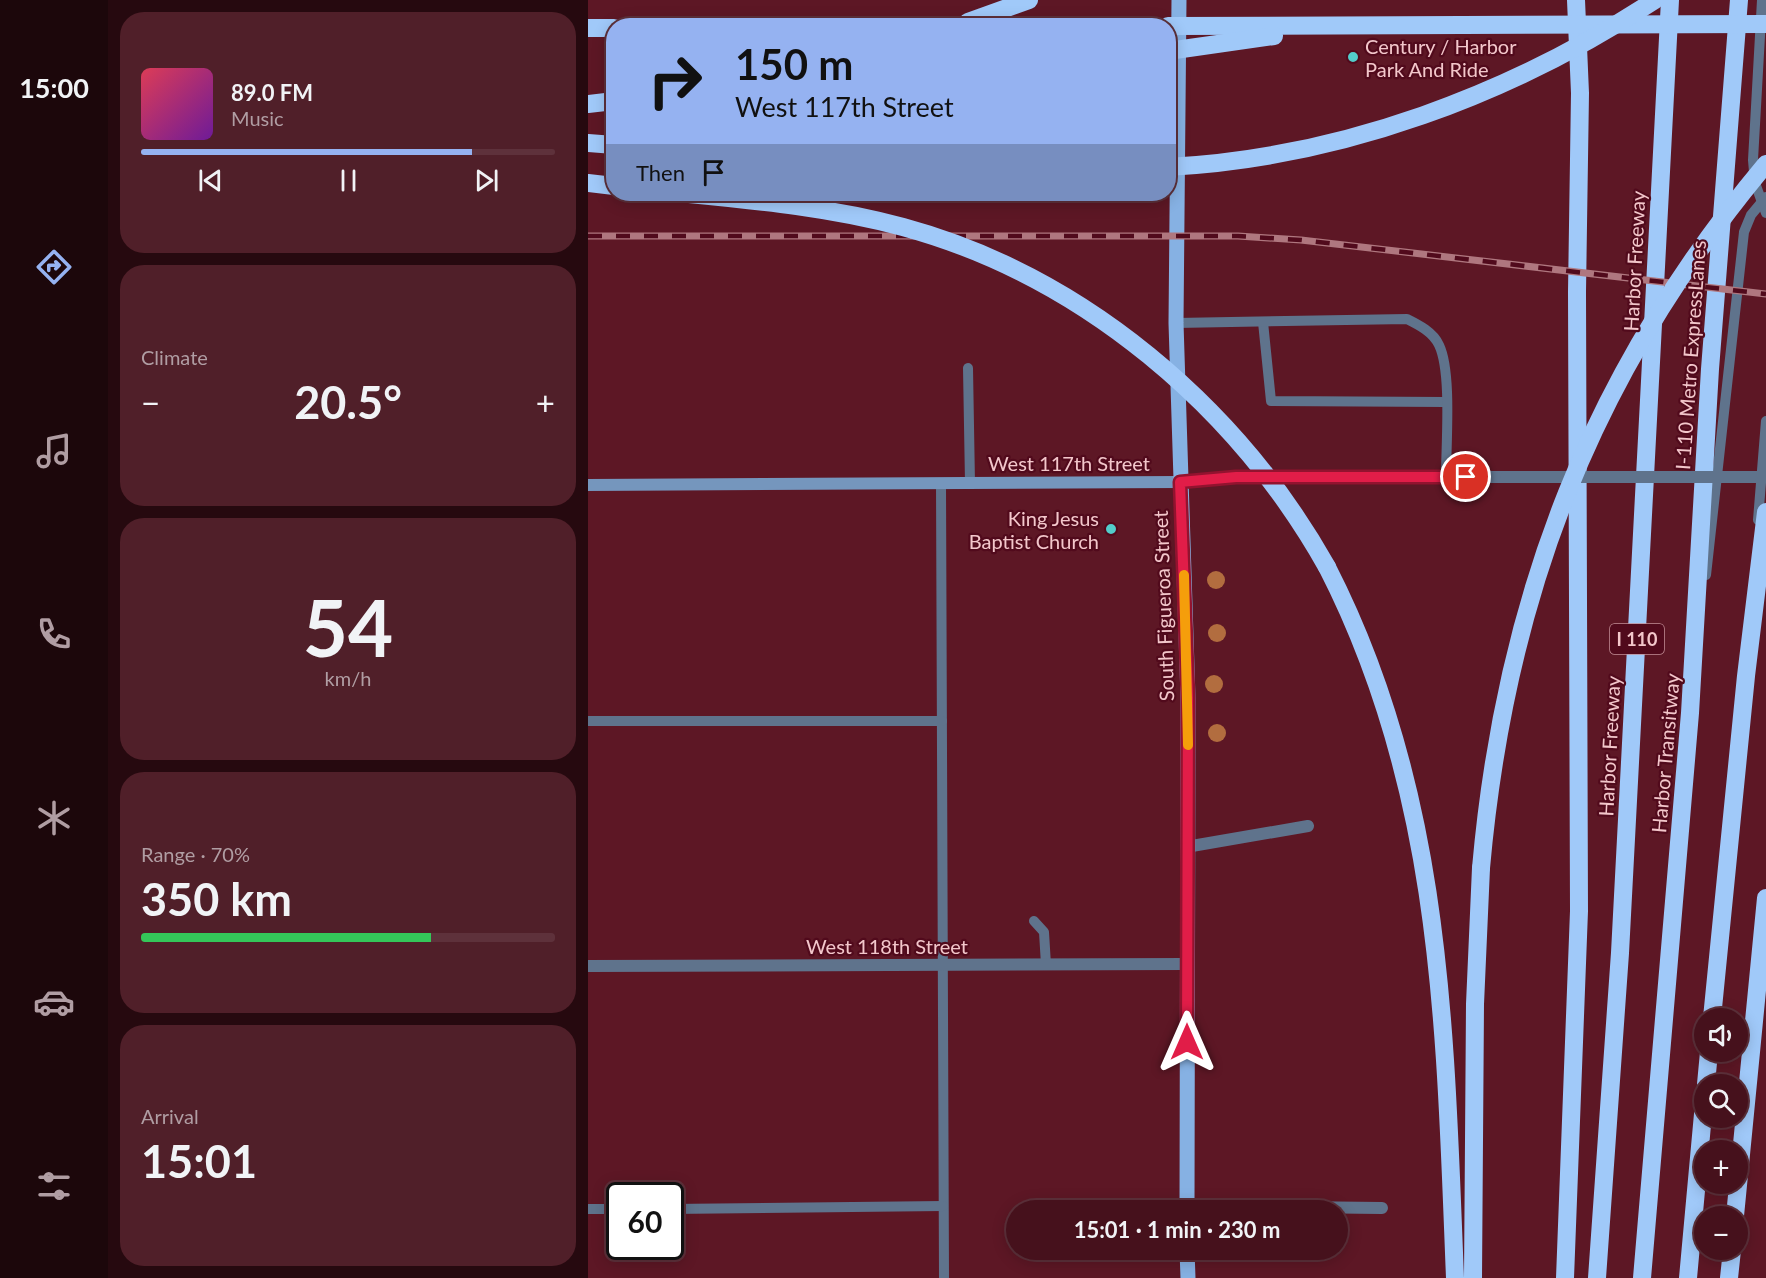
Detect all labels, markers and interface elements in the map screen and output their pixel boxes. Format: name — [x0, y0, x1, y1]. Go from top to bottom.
place label: Century / Harbor Park And Ride — [1365, 34, 1517, 81]
text: 150 m — [735, 39, 853, 89]
icon: right — [636, 42, 714, 120]
marker: Century / Harbor Park And Ride — [1346, 50, 1360, 64]
text: 15:00 — [19, 71, 89, 104]
text: 89.0 FM — [231, 79, 313, 106]
text: West 117th Street — [735, 90, 954, 123]
text: Music — [231, 106, 284, 130]
icon: arrive — [697, 156, 730, 189]
text: Then — [636, 159, 685, 186]
icon: previous — [194, 164, 227, 197]
icon: pause — [332, 164, 365, 197]
icon: next — [470, 164, 503, 197]
street label: Harbor Freeway — [1618, 189, 1650, 332]
street label: I-110 Metro ExpressLanes — [1670, 239, 1710, 471]
icon: directions — [33, 246, 75, 288]
text: Climate — [141, 345, 208, 369]
text: 20.5° — [294, 375, 402, 429]
text: − — [141, 382, 160, 422]
text: + — [536, 382, 555, 422]
icon: music — [33, 430, 75, 472]
street label: West 117th Street — [988, 451, 1150, 475]
pin — [1440, 451, 1491, 502]
icon: arrive — [1449, 460, 1482, 493]
place label: King Jesus Baptist Church — [969, 506, 1099, 553]
street label: South Figueroa Street — [1148, 510, 1178, 702]
marker: King Jesus Baptist Church — [1104, 522, 1118, 536]
text: 54 — [303, 580, 393, 674]
icon: phone — [33, 613, 75, 655]
road number: I 110 — [1610, 624, 1664, 654]
text: km/h — [325, 666, 371, 690]
street label: Harbor Transitway — [1646, 671, 1684, 834]
street label: Harbor Freeway — [1593, 674, 1625, 817]
icon: climate — [33, 797, 75, 839]
text: Range · 70% — [141, 842, 250, 866]
text: 350 km — [141, 872, 292, 926]
street label: West 118th Street — [806, 934, 968, 958]
icon: car — [33, 981, 75, 1023]
map controls — [1694, 1008, 1748, 1260]
button: sound — [1694, 1008, 1748, 1062]
position arrow — [1155, 1010, 1219, 1074]
button: search — [1694, 1074, 1748, 1128]
text: Arrival — [141, 1104, 199, 1128]
text: 15:01 — [141, 1134, 257, 1188]
button: + — [1694, 1140, 1748, 1194]
icon: filters — [33, 1165, 75, 1207]
speed limit sign: 60 — [606, 1182, 684, 1260]
button: − — [1694, 1206, 1748, 1260]
text: 15:01 · 1 min · 230 m — [1074, 1216, 1280, 1243]

